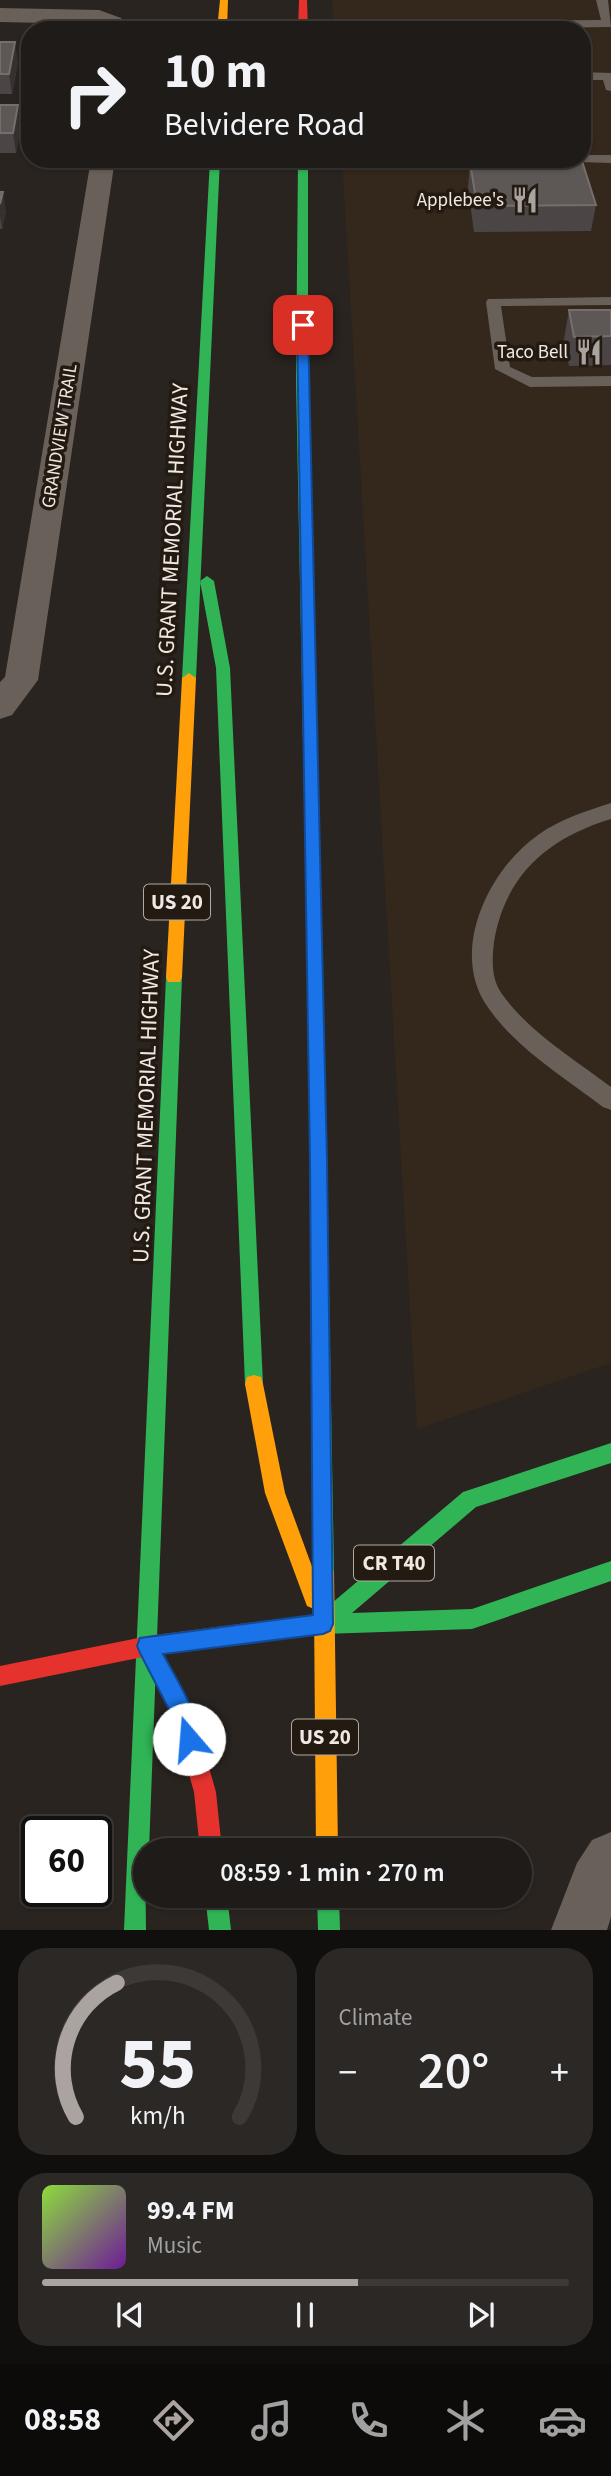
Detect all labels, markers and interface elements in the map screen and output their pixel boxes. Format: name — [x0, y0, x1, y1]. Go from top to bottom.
text: 10 m — [164, 37, 268, 107]
icon: right — [49, 49, 140, 140]
text: Belvidere Road — [164, 102, 365, 148]
restaurant icon: Applebee's — [510, 185, 540, 215]
place label: Applebee's — [417, 187, 504, 214]
pin — [273, 295, 333, 355]
icon: arrive — [284, 306, 322, 344]
restaurant icon: Taco Bell — [574, 337, 604, 367]
place label: Taco Bell — [497, 339, 568, 366]
street label: GRANDVIEW TRAIL — [35, 362, 85, 510]
street label: U.S. GRANT MEMORIAL HIGHWAY — [147, 382, 197, 698]
road number: US 20 — [144, 884, 210, 920]
street label: U.S. GRANT MEMORIAL HIGHWAY — [124, 948, 168, 1263]
road number: CR T40 — [354, 1546, 434, 1580]
position arrow — [152, 1702, 226, 1776]
road number: US 20 — [292, 1720, 358, 1754]
speed limit sign: 60 — [21, 1816, 112, 1907]
text: 08:59 · 1 min · 270 m — [220, 1854, 445, 1891]
text: Climate — [339, 2001, 412, 2034]
text: 55 — [119, 2013, 196, 2117]
text: 20° — [418, 2035, 489, 2109]
text: − — [339, 2046, 357, 2100]
text: + — [550, 2046, 569, 2100]
text: km/h — [130, 2098, 185, 2134]
text: 99.4 FM — [147, 2192, 235, 2229]
text: Music — [147, 2229, 202, 2262]
icon: previous — [111, 2296, 149, 2334]
icon: pause — [286, 2296, 324, 2334]
icon: next — [462, 2296, 500, 2334]
icon: directions — [149, 2396, 198, 2445]
icon: music — [247, 2396, 296, 2445]
icon: phone — [344, 2396, 393, 2445]
icon: climate — [441, 2396, 490, 2445]
icon: car — [538, 2396, 587, 2445]
text: 08:58 — [24, 2397, 101, 2443]

